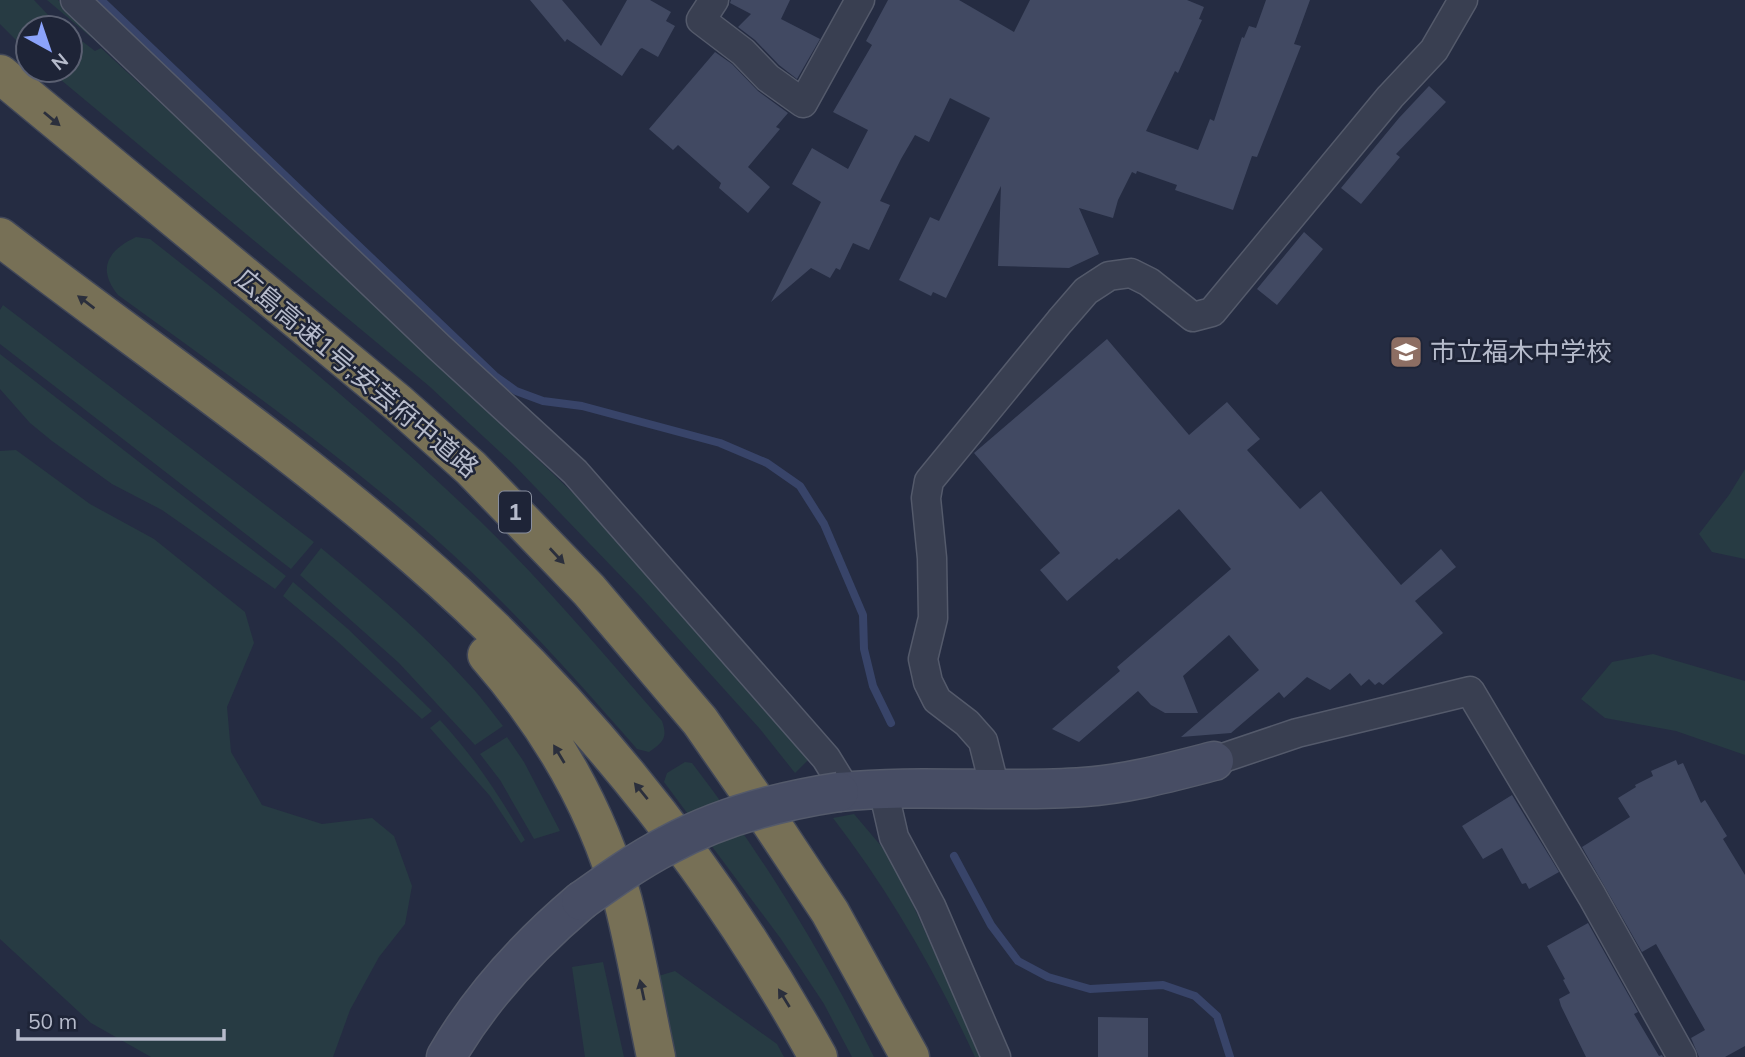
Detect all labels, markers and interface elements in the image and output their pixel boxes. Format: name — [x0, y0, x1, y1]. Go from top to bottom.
north arrow — [14, 14, 84, 84]
text: N — [47, 48, 73, 76]
one-way arrow — [43, 111, 61, 126]
street label: 広島高速1号;安芸府中道路 — [229, 261, 486, 484]
one-way arrow — [77, 295, 95, 309]
school or university icon: 市立福木中学校 — [1387, 333, 1425, 371]
place label: 市立福木中学校 — [1430, 335, 1612, 368]
road number: 1 — [499, 491, 531, 532]
one-way arrow — [549, 547, 565, 565]
one-way arrow — [553, 744, 565, 763]
one-way arrow — [634, 782, 649, 799]
one-way arrow — [637, 979, 648, 1001]
one-way arrow — [778, 988, 791, 1007]
scale bar — [18, 998, 224, 1042]
text: 50 m — [28, 1008, 77, 1034]

